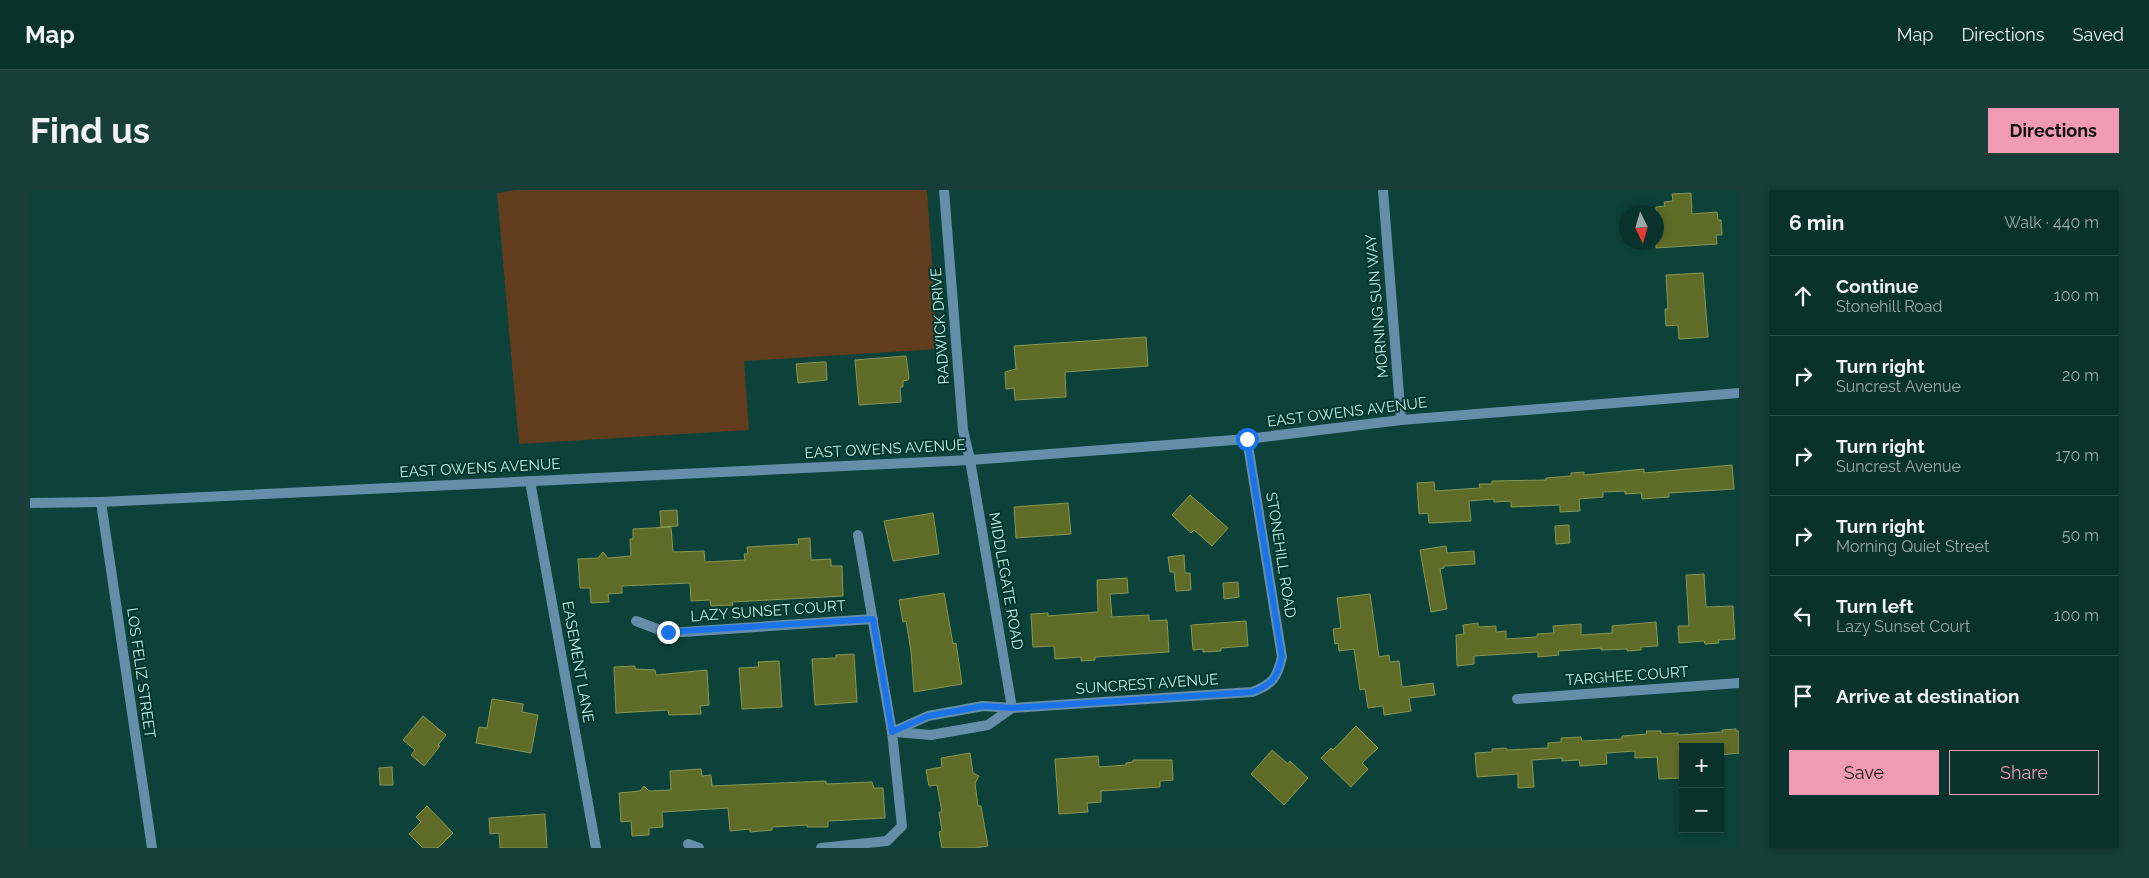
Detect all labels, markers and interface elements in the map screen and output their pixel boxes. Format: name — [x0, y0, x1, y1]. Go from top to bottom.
text: Map — [25, 20, 75, 49]
text: Map — [1897, 24, 1933, 45]
text: Directions — [1961, 24, 2045, 45]
text: Saved — [2073, 24, 2124, 45]
button: Directions — [1988, 108, 2119, 153]
text: Find us — [30, 110, 150, 151]
north arrow — [1619, 205, 1664, 250]
text: 6 min — [1789, 210, 1844, 235]
text: Walk · 440 m — [2004, 213, 2099, 232]
street label: MORNING SUN WAY — [1362, 233, 1392, 379]
street label: RADWICK DRIVE — [927, 267, 953, 385]
text: Continue — [1836, 275, 1919, 297]
icon: ahead — [1789, 282, 1817, 310]
text: 100 m — [2054, 286, 2099, 305]
text: Stonehill Road — [1836, 297, 1943, 316]
text: Turn right — [1836, 355, 1925, 377]
icon: right — [1789, 362, 1817, 390]
text: 20 m — [2062, 366, 2099, 385]
text: Suncrest Avenue — [1836, 377, 1961, 396]
street label: EAST OWENS AVENUE — [1266, 393, 1428, 431]
route start — [1236, 428, 1259, 451]
text: Turn right — [1836, 435, 1925, 457]
street label: EAST OWENS AVENUE — [804, 436, 966, 462]
icon: right — [1789, 442, 1817, 470]
text: 170 m — [2055, 446, 2099, 465]
street label: EAST OWENS AVENUE — [399, 455, 561, 481]
text: Suncrest Avenue — [1836, 457, 1961, 476]
street label: STONEHILL ROAD — [1262, 491, 1300, 619]
street label: MIDDLEGATE ROAD — [985, 511, 1027, 652]
text: Turn right — [1836, 515, 1925, 537]
icon: right — [1789, 522, 1817, 550]
text: 50 m — [2062, 526, 2099, 545]
text: Morning Quiet Street — [1836, 537, 1989, 556]
text: Turn left — [1836, 595, 1913, 617]
street label: LAZY SUNSET COURT — [690, 597, 846, 625]
street label: EASEMENT LANE — [558, 600, 598, 724]
icon: left — [1789, 602, 1817, 630]
text: 100 m — [2054, 606, 2099, 625]
street label: LOS FELIZ STREET — [123, 607, 159, 739]
text: Lazy Sunset Court — [1836, 617, 1970, 636]
route end — [657, 621, 680, 644]
street label: TARGHEE COURT — [1565, 663, 1689, 689]
street label: SUNCREST AVENUE — [1075, 670, 1219, 698]
icon: arrive — [1789, 682, 1817, 710]
text: Arrive at destination — [1836, 685, 2020, 707]
map controls — [1679, 743, 1724, 833]
button: + — [1679, 743, 1724, 788]
button: Save — [1789, 750, 1939, 795]
button: Share — [1949, 750, 2099, 795]
button: − — [1679, 788, 1724, 833]

